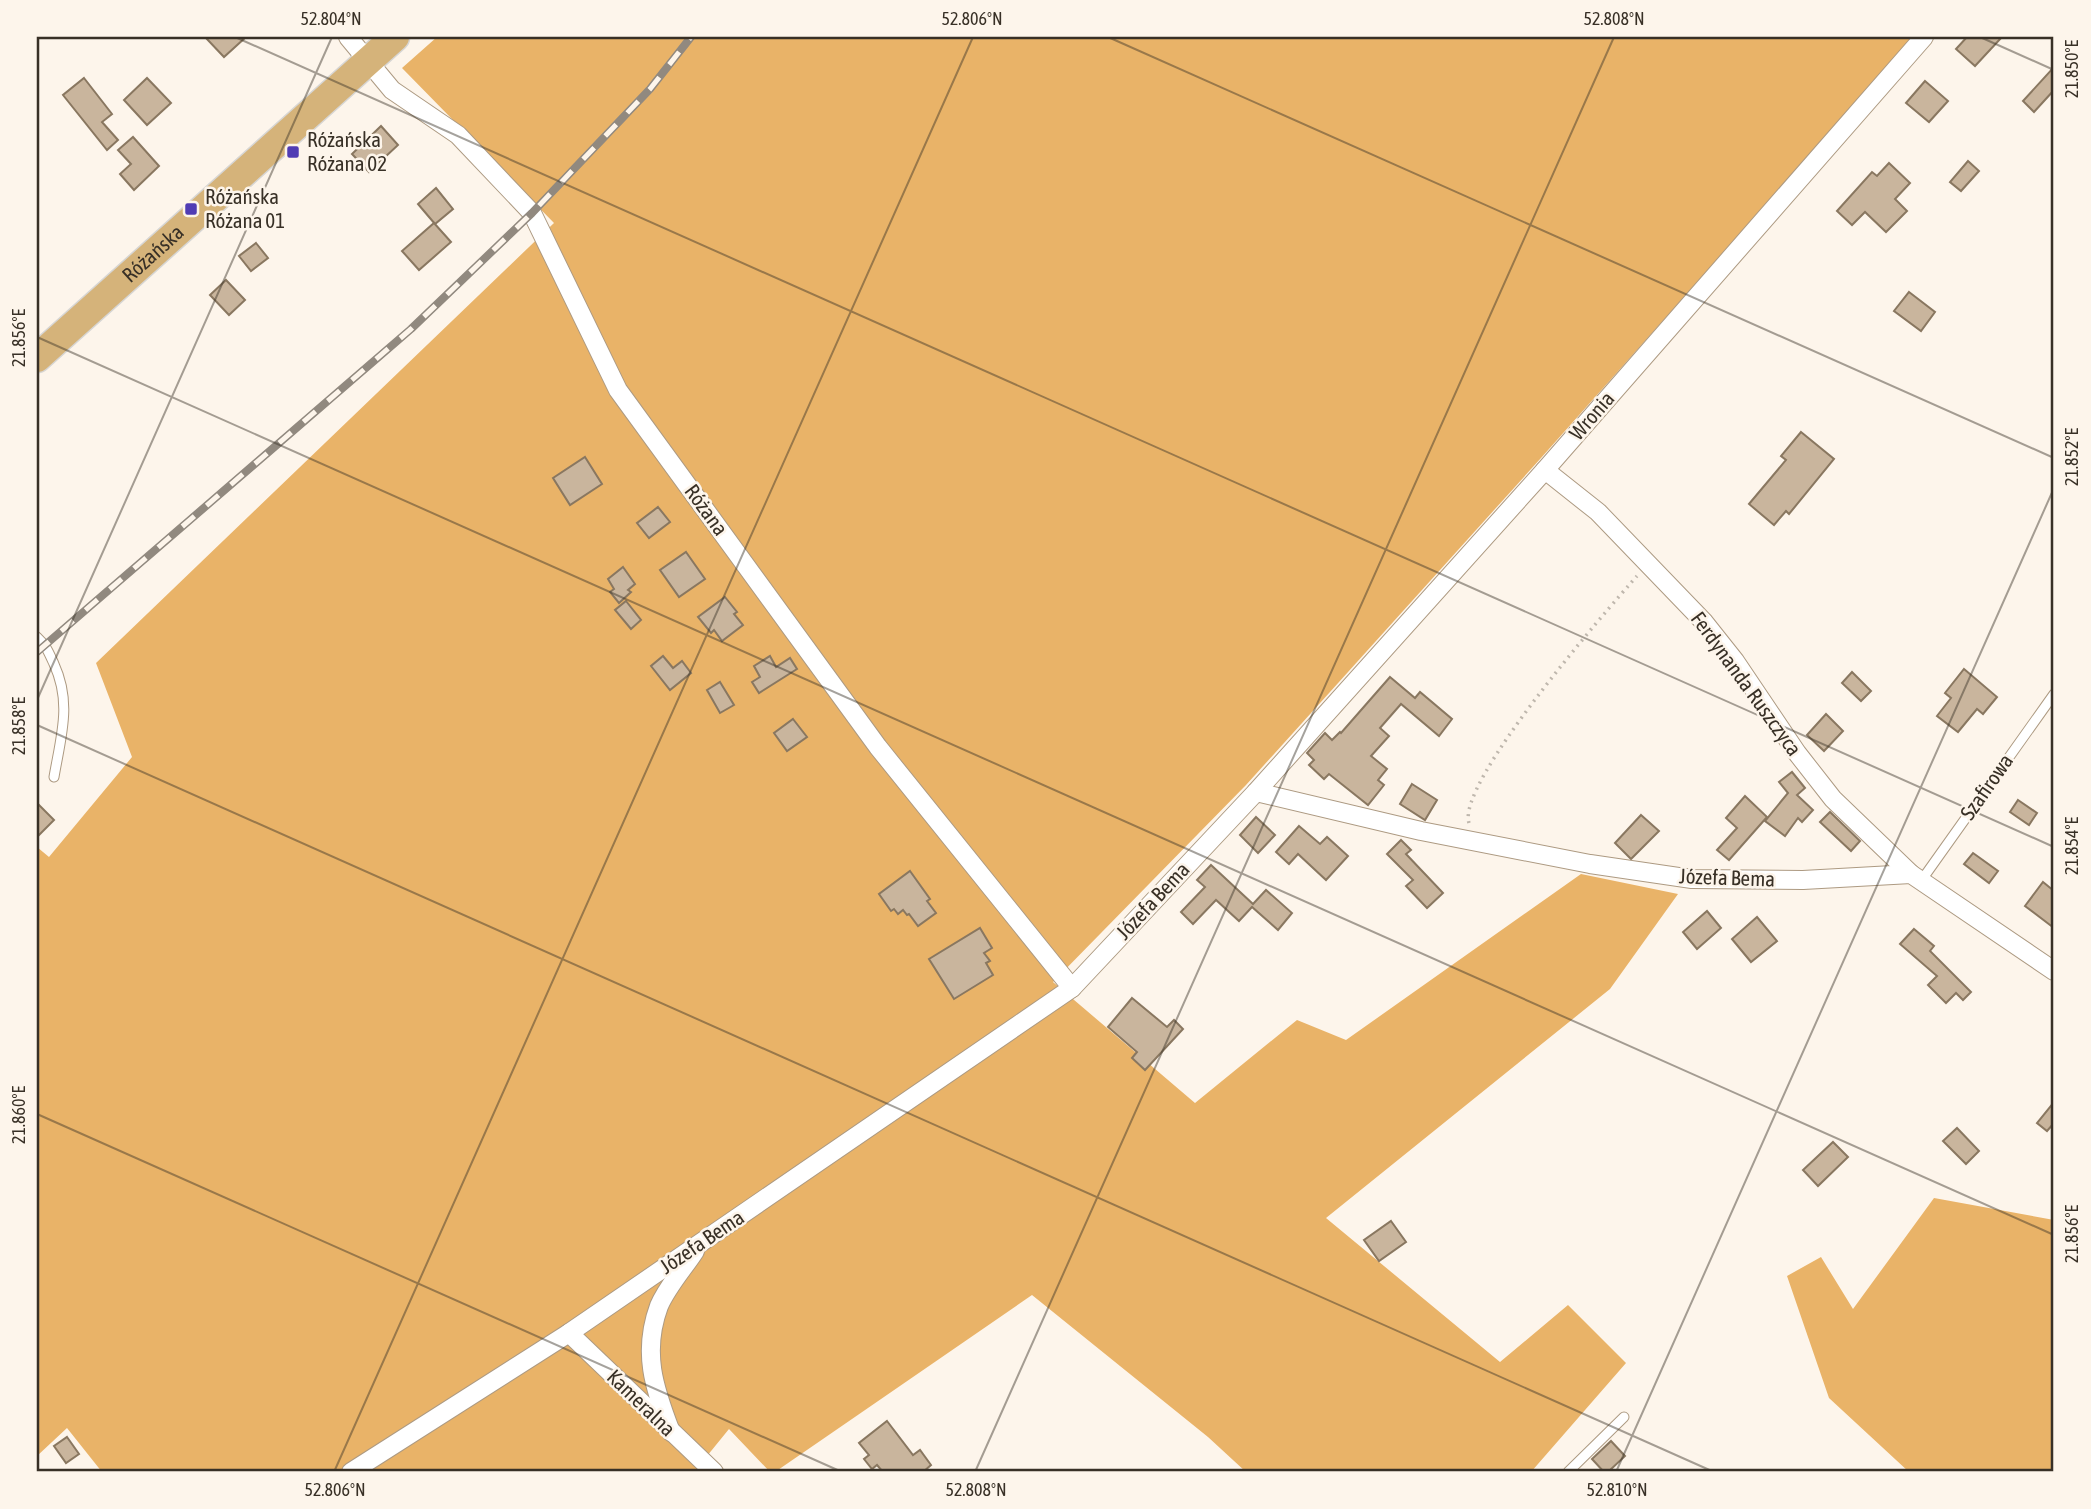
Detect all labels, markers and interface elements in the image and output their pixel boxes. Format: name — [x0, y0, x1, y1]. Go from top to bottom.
text: 52.804°N — [300, 8, 362, 29]
text: 52.806°N — [941, 8, 1003, 29]
text: 52.808°N — [1583, 8, 1645, 29]
text: 21.850°E — [2061, 40, 2082, 98]
place label: Różańska Różana 02 — [307, 127, 387, 175]
marker: Różańska Różana 02 — [285, 144, 301, 160]
place label: Różańska Różana 01 — [205, 184, 285, 232]
marker: Różańska Różana 01 — [183, 201, 199, 217]
street label: Różańska — [117, 219, 188, 287]
text: 21.856°E — [8, 309, 29, 367]
street label: Wronia — [1564, 386, 1619, 444]
text: 21.852°E — [2061, 428, 2082, 486]
street label: Różana — [680, 479, 733, 540]
street label: Ferdynanda Ruszczyca — [1687, 607, 1807, 760]
text: 21.858°E — [8, 697, 29, 755]
street label: Szafirowa — [1955, 749, 2017, 824]
text: 21.854°E — [2061, 817, 2082, 875]
street label: Józefa Bema — [1111, 857, 1194, 944]
street label: Józefa Bema — [1679, 863, 1775, 891]
text: 21.860°E — [8, 1086, 29, 1144]
street label: Józefa Bema — [655, 1204, 748, 1278]
text: 21.856°E — [2061, 1205, 2082, 1263]
street label: Kameralna — [603, 1364, 681, 1441]
text: 52.806°N — [304, 1479, 366, 1500]
text: 52.808°N — [945, 1479, 1007, 1500]
text: 52.810°N — [1586, 1479, 1648, 1500]

